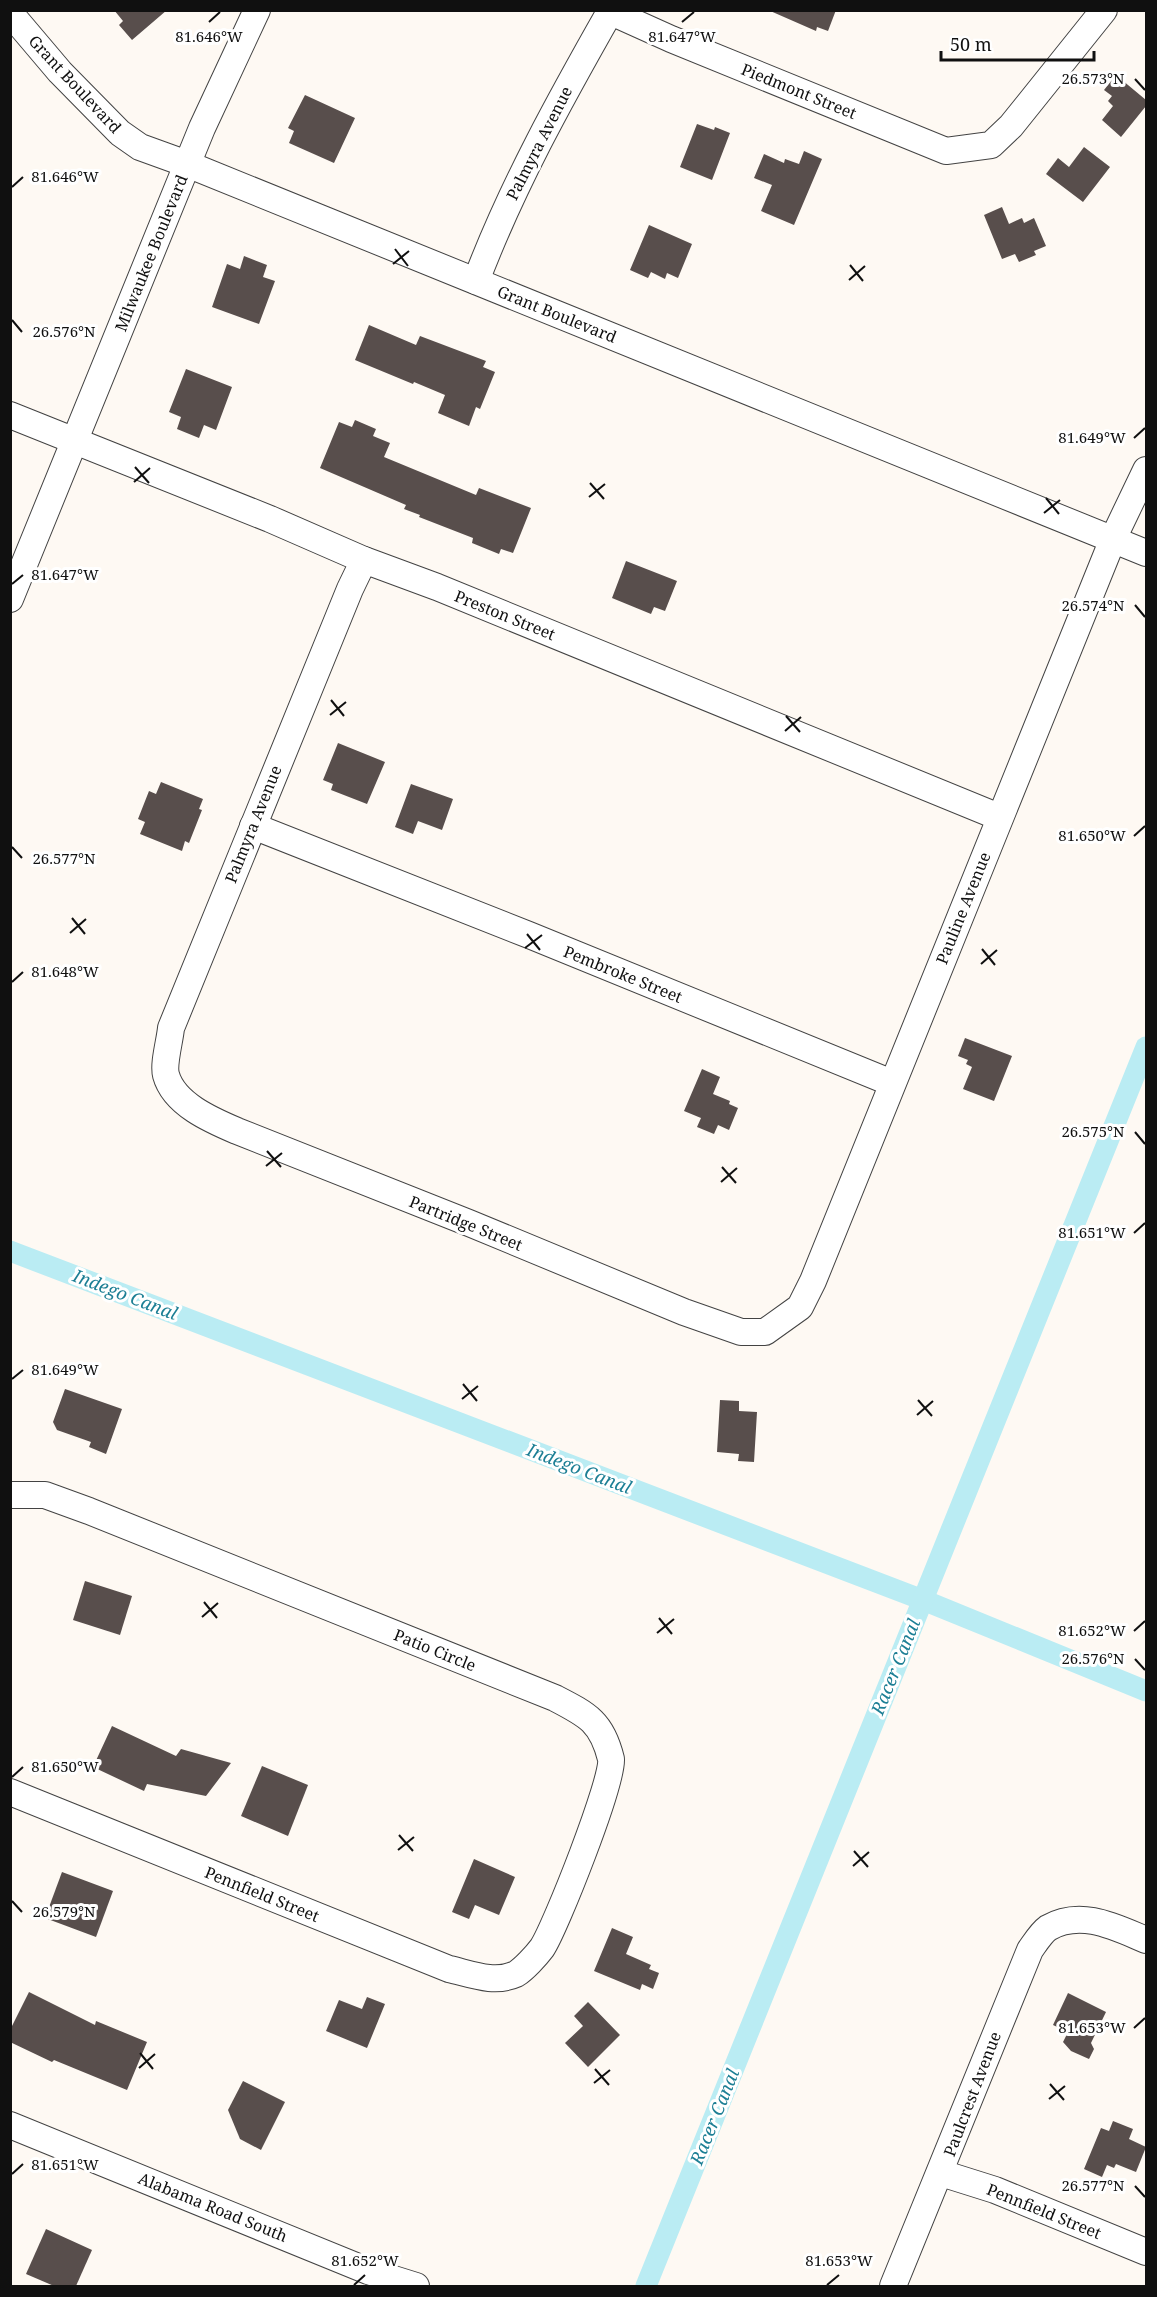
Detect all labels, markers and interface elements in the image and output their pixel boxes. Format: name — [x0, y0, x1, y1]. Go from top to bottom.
scale bar — [941, 24, 1094, 62]
text: 81.646°W — [175, 26, 243, 46]
text: 81.647°W — [648, 26, 716, 46]
street label: Grant Boulevard — [24, 30, 126, 138]
text: 50 m — [950, 32, 992, 56]
street label: Piedmont Street — [738, 58, 860, 124]
text: 26.573°N — [1061, 68, 1125, 88]
street label: Palmyra Avenue — [501, 82, 577, 204]
text: 81.646°W — [31, 166, 99, 186]
street label: Milwaukee Boulevard — [109, 171, 193, 335]
street label: Grant Boulevard — [494, 280, 620, 348]
text: 26.576°N — [32, 321, 96, 341]
text: 81.649°W — [1058, 427, 1126, 447]
text: 81.647°W — [31, 564, 99, 584]
street label: Preston Street — [451, 585, 559, 645]
text: 26.574°N — [1061, 595, 1125, 615]
street label: Palmyra Avenue — [219, 762, 287, 886]
text: 81.650°W — [1058, 825, 1126, 845]
text: 26.577°N — [32, 848, 96, 868]
street label: Pauline Avenue — [930, 849, 996, 967]
street label: Pembroke Street — [560, 940, 686, 1008]
text: 81.648°W — [31, 961, 99, 981]
text: 26.575°N — [1061, 1121, 1125, 1141]
street label: Partridge Street — [406, 1190, 526, 1256]
text: 81.651°W — [1058, 1222, 1126, 1242]
water label: Indego Canal — [69, 1263, 182, 1325]
text: 81.649°W — [31, 1359, 99, 1379]
water label: Indego Canal — [523, 1437, 636, 1499]
water label: Racer Canal — [865, 1615, 925, 1719]
text: 81.652°W — [1058, 1620, 1126, 1640]
street label: Patio Circle — [391, 1624, 479, 1676]
text: 26.576°N — [1061, 1648, 1125, 1668]
text: 81.650°W — [31, 1756, 99, 1776]
street label: Pennfield Street — [202, 1861, 323, 1927]
text: 26.579°N — [32, 1901, 96, 1921]
text: 81.653°W — [1058, 2017, 1126, 2037]
street label: Paulcrest Avenue — [938, 2028, 1006, 2160]
water label: Racer Canal — [684, 2065, 744, 2169]
text: 81.651°W — [31, 2154, 99, 2174]
street label: Alabama Road South — [135, 2167, 291, 2247]
text: 26.577°N — [1061, 2175, 1125, 2195]
street label: Pennfield Street — [984, 2178, 1105, 2244]
text: 81.652°W — [331, 2250, 399, 2270]
text: 81.653°W — [805, 2250, 873, 2270]

